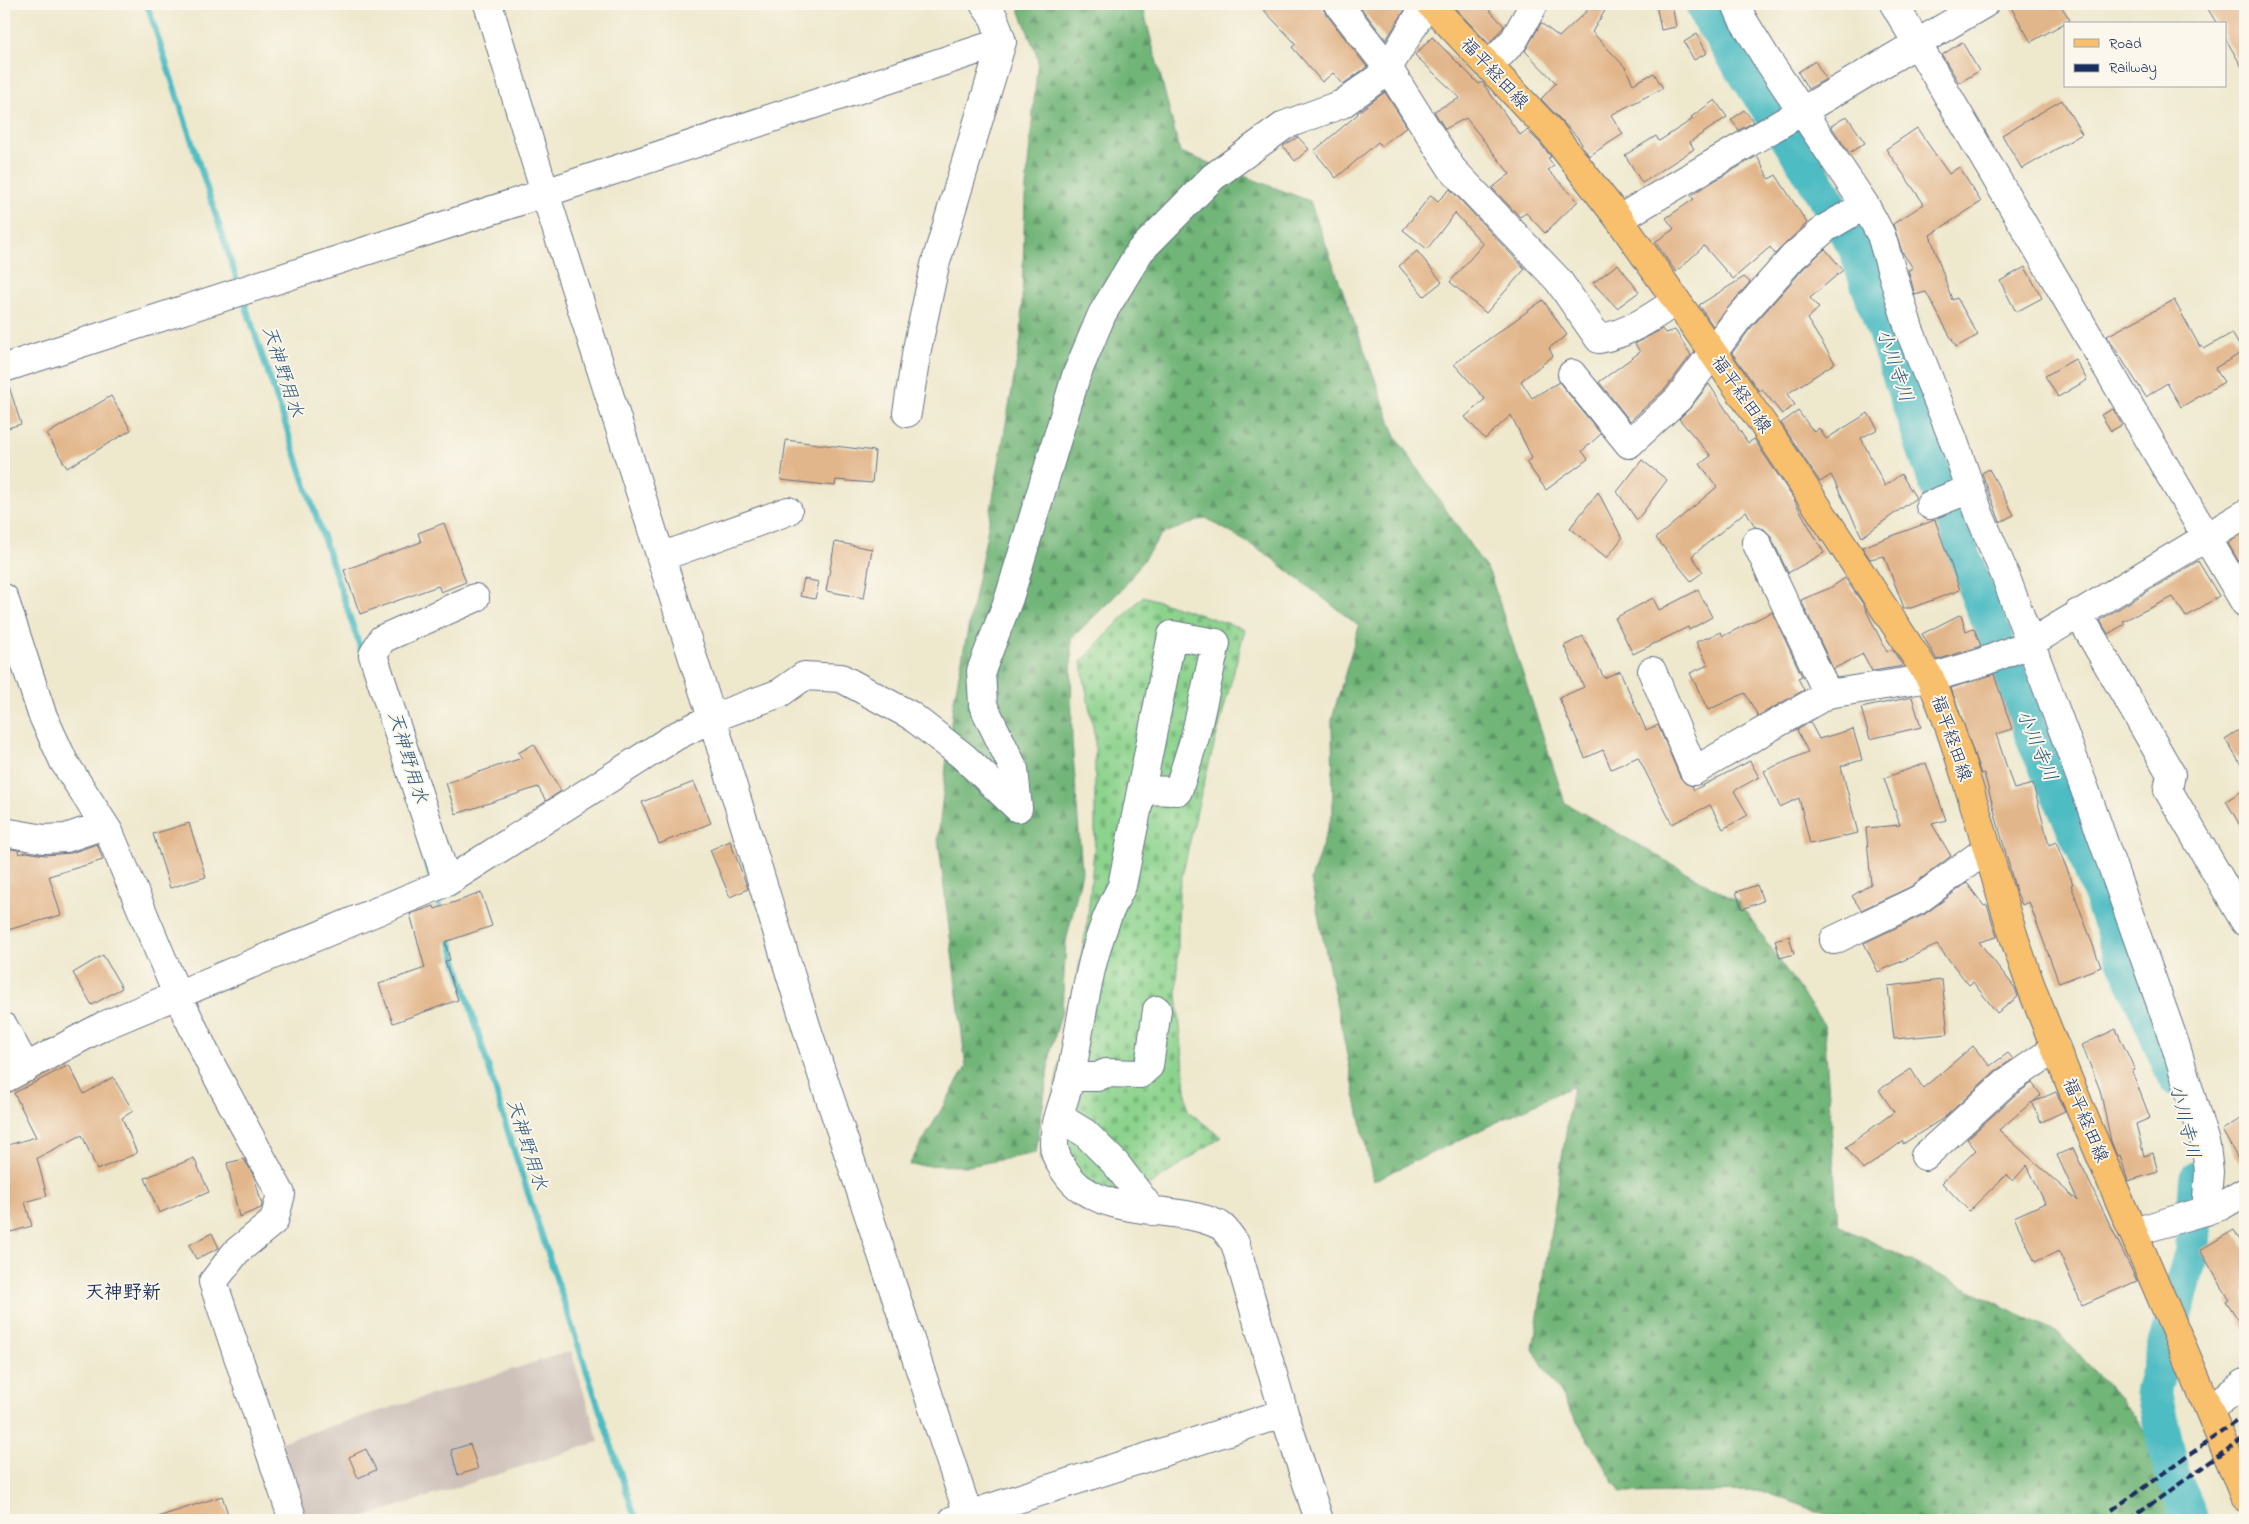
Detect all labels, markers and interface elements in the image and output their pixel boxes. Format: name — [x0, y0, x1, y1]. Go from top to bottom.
legend — [2064, 22, 2226, 88]
street label: 福平経田線 — [1453, 33, 1534, 116]
text: Road — [2109, 33, 2142, 55]
text: Railway — [2109, 57, 2157, 80]
water label: 天神野用水 — [254, 322, 309, 421]
water label: 小川寺川 — [1868, 325, 1919, 406]
street label: 福平経田線 — [1704, 351, 1777, 439]
street label: 福平経田線 — [1923, 692, 1977, 785]
water label: 小川寺川 — [2008, 706, 2063, 786]
water label: 天神野用水 — [380, 708, 433, 807]
street label: 福平経田線 — [2055, 1074, 2114, 1167]
water label: 小川寺川 — [2161, 1081, 2206, 1162]
water label: 天神野用水 — [498, 1095, 553, 1194]
district label: 天神野新 — [85, 1280, 161, 1307]

